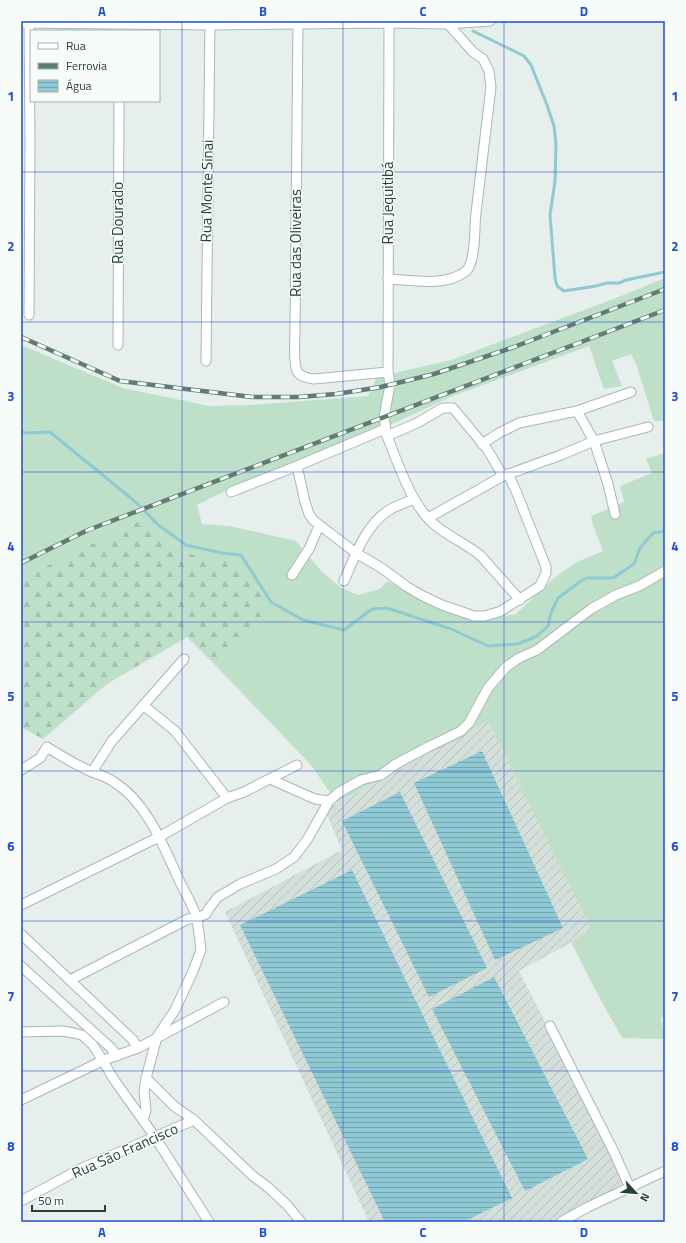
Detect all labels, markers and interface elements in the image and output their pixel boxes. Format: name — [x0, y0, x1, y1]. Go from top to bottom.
text: A — [98, 1, 106, 21]
text: B — [259, 1, 267, 21]
text: C — [419, 1, 427, 21]
text: D — [580, 1, 588, 21]
legend — [30, 30, 160, 102]
text: Rua — [66, 36, 86, 55]
text: Ferrovia — [66, 56, 107, 75]
text: Água — [66, 76, 92, 95]
text: 1 — [7, 86, 15, 106]
text: 1 — [671, 86, 679, 106]
street label: Rua Monte Sinai — [194, 139, 219, 243]
street label: Rua Jequitibá — [376, 161, 399, 244]
street label: Rua Dourado — [106, 182, 129, 264]
street label: Rua das Oliveiras — [284, 189, 307, 297]
text: 2 — [7, 236, 15, 256]
text: 2 — [671, 236, 679, 256]
text: 3 — [7, 386, 15, 406]
text: 3 — [671, 386, 679, 406]
text: 4 — [7, 536, 15, 556]
text: 4 — [671, 536, 679, 556]
text: 5 — [7, 686, 15, 706]
text: 5 — [671, 686, 679, 706]
text: 6 — [7, 836, 15, 856]
text: 6 — [671, 836, 679, 856]
text: 7 — [7, 986, 15, 1006]
text: 7 — [671, 986, 679, 1006]
street label: Rua São Francisco — [68, 1117, 182, 1184]
text: 8 — [7, 1136, 15, 1156]
text: 8 — [671, 1136, 679, 1156]
north arrow — [616, 1173, 656, 1213]
scale bar — [32, 1187, 105, 1213]
text: N — [636, 1190, 654, 1204]
text: 50 m — [38, 1191, 64, 1210]
text: A — [98, 1222, 106, 1242]
text: B — [259, 1222, 267, 1242]
text: C — [419, 1222, 427, 1242]
text: D — [580, 1222, 588, 1242]

